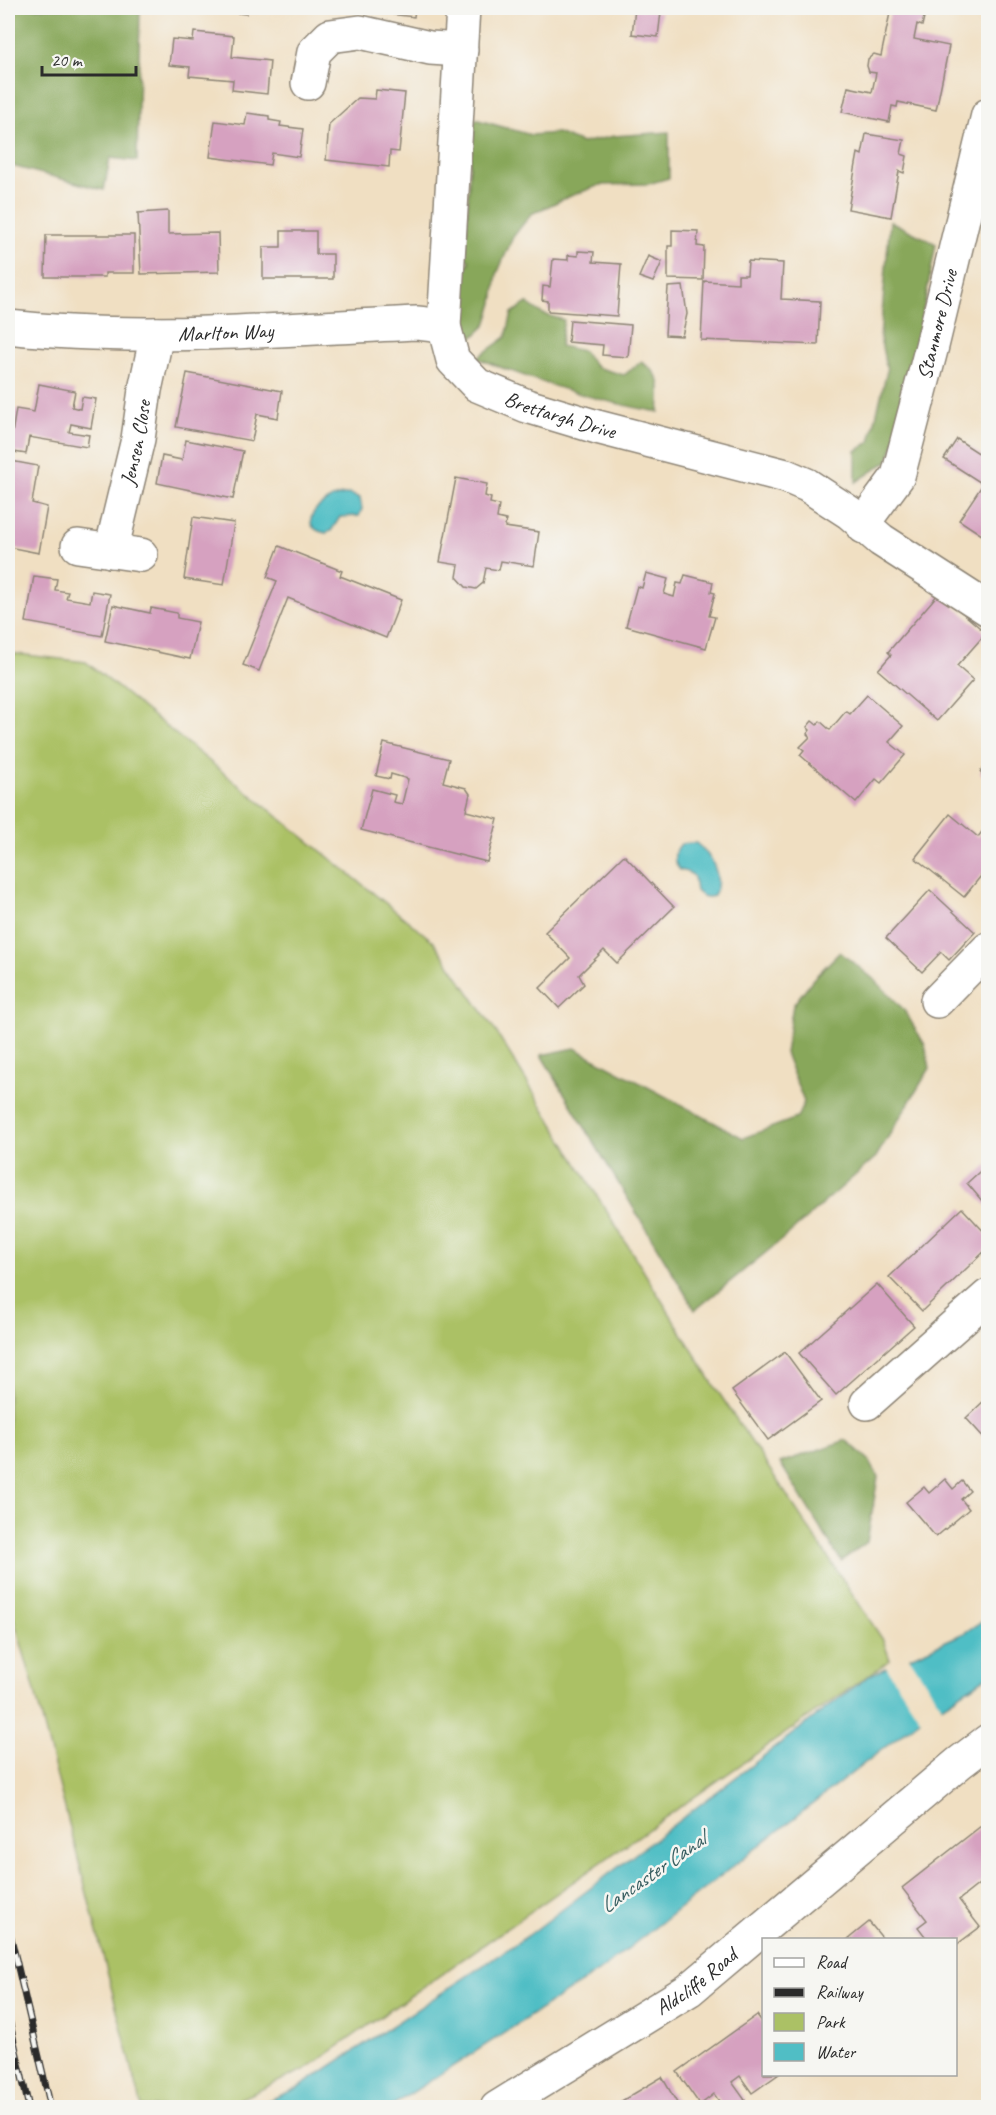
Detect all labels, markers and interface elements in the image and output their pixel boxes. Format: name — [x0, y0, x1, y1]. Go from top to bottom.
scale bar — [42, 39, 136, 77]
text: 20 m — [51, 49, 84, 71]
street label: Stanmore Drive — [911, 266, 963, 382]
street label: Marlton Way — [178, 317, 276, 347]
street label: Brettargh Drive — [501, 385, 620, 445]
street label: Jensen Close — [114, 397, 157, 489]
water label: Lancaster Canal — [594, 1822, 717, 1920]
legend — [762, 1938, 957, 2076]
street label: Aldcliffe Road — [650, 1940, 745, 2021]
text: Road — [816, 1951, 849, 1973]
text: Railway — [816, 1981, 864, 2003]
text: Park — [816, 2011, 846, 2033]
text: Water — [816, 2041, 857, 2063]

